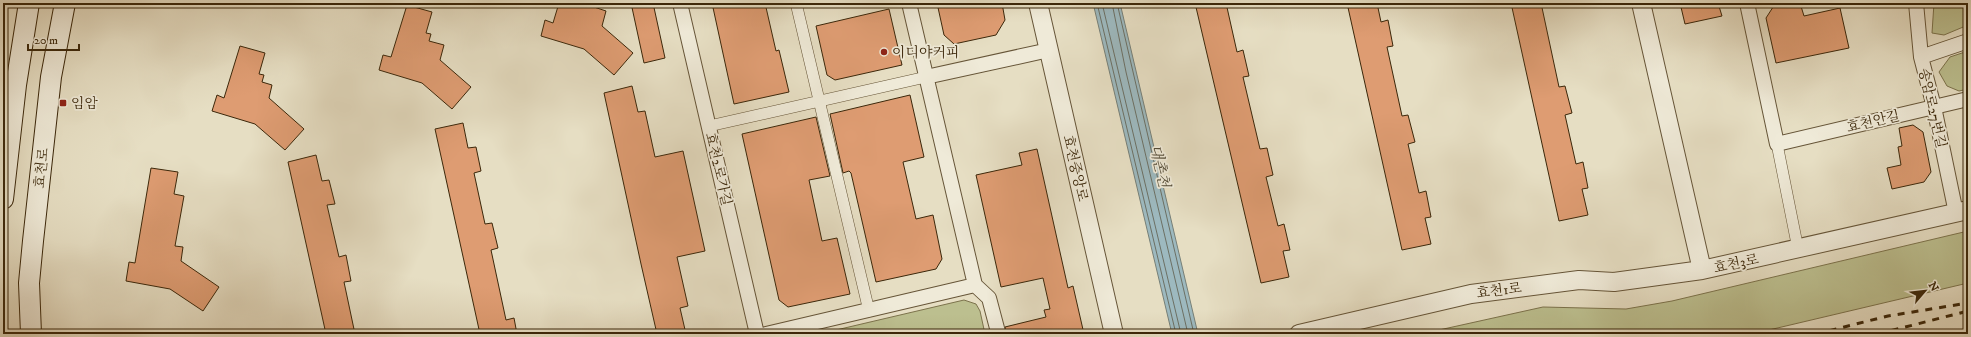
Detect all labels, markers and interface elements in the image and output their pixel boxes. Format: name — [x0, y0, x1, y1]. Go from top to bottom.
scale bar — [28, 26, 79, 52]
text: 20 m — [34, 33, 58, 48]
place label: 이디야커피 — [892, 44, 960, 62]
marker: 이디야커피 — [879, 47, 889, 57]
street label: 송암로27번길 — [1914, 66, 1950, 150]
place label: 임암 — [71, 95, 99, 113]
marker: 임암 — [58, 98, 68, 108]
street label: 효천안길 — [1845, 107, 1902, 137]
street label: 효천2로가길 — [701, 131, 735, 208]
street label: 효천중앙로 — [1059, 133, 1092, 204]
water label: 대촌천 — [1145, 143, 1174, 191]
street label: 효천로 — [31, 147, 53, 189]
street label: 효천3로 — [1712, 250, 1761, 278]
north arrow — [1905, 271, 1945, 311]
street label: 효천1로 — [1475, 279, 1523, 303]
text: N — [1925, 280, 1941, 294]

